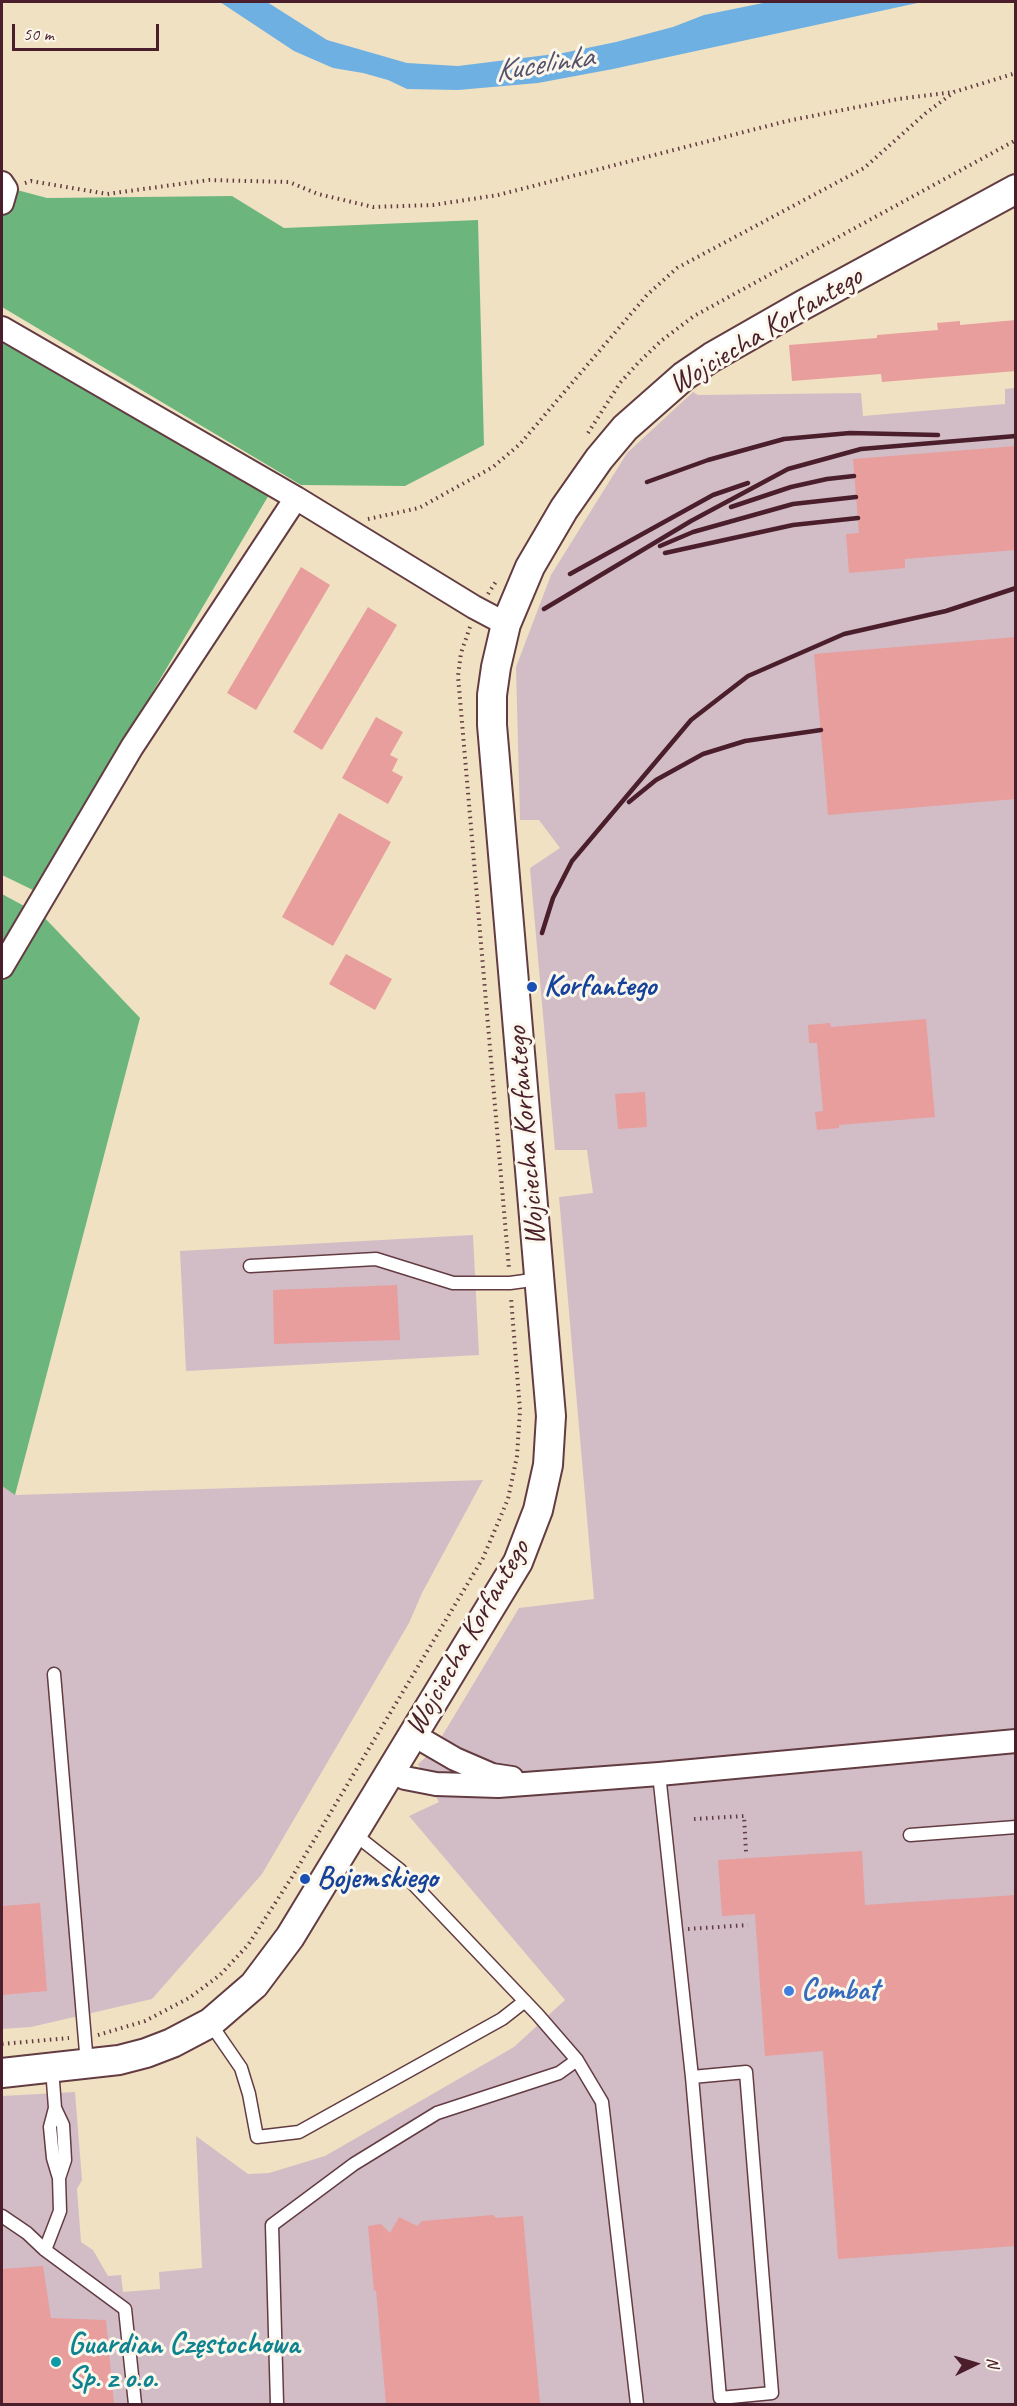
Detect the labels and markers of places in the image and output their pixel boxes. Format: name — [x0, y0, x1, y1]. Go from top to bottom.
place label: Korfantego — [544, 969, 656, 1005]
marker: Korfantego — [525, 980, 539, 994]
place label: Bojemskiego — [317, 1861, 438, 1897]
marker: Bojemskiego — [298, 1872, 312, 1886]
place label: Combat — [801, 1973, 879, 2009]
marker: Combat — [782, 1984, 796, 1998]
place label: Guardian Częstochowa Sp. z o.o. — [68, 2327, 299, 2398]
marker: Guardian Częstochowa Sp. z o.o. — [49, 2355, 63, 2369]

